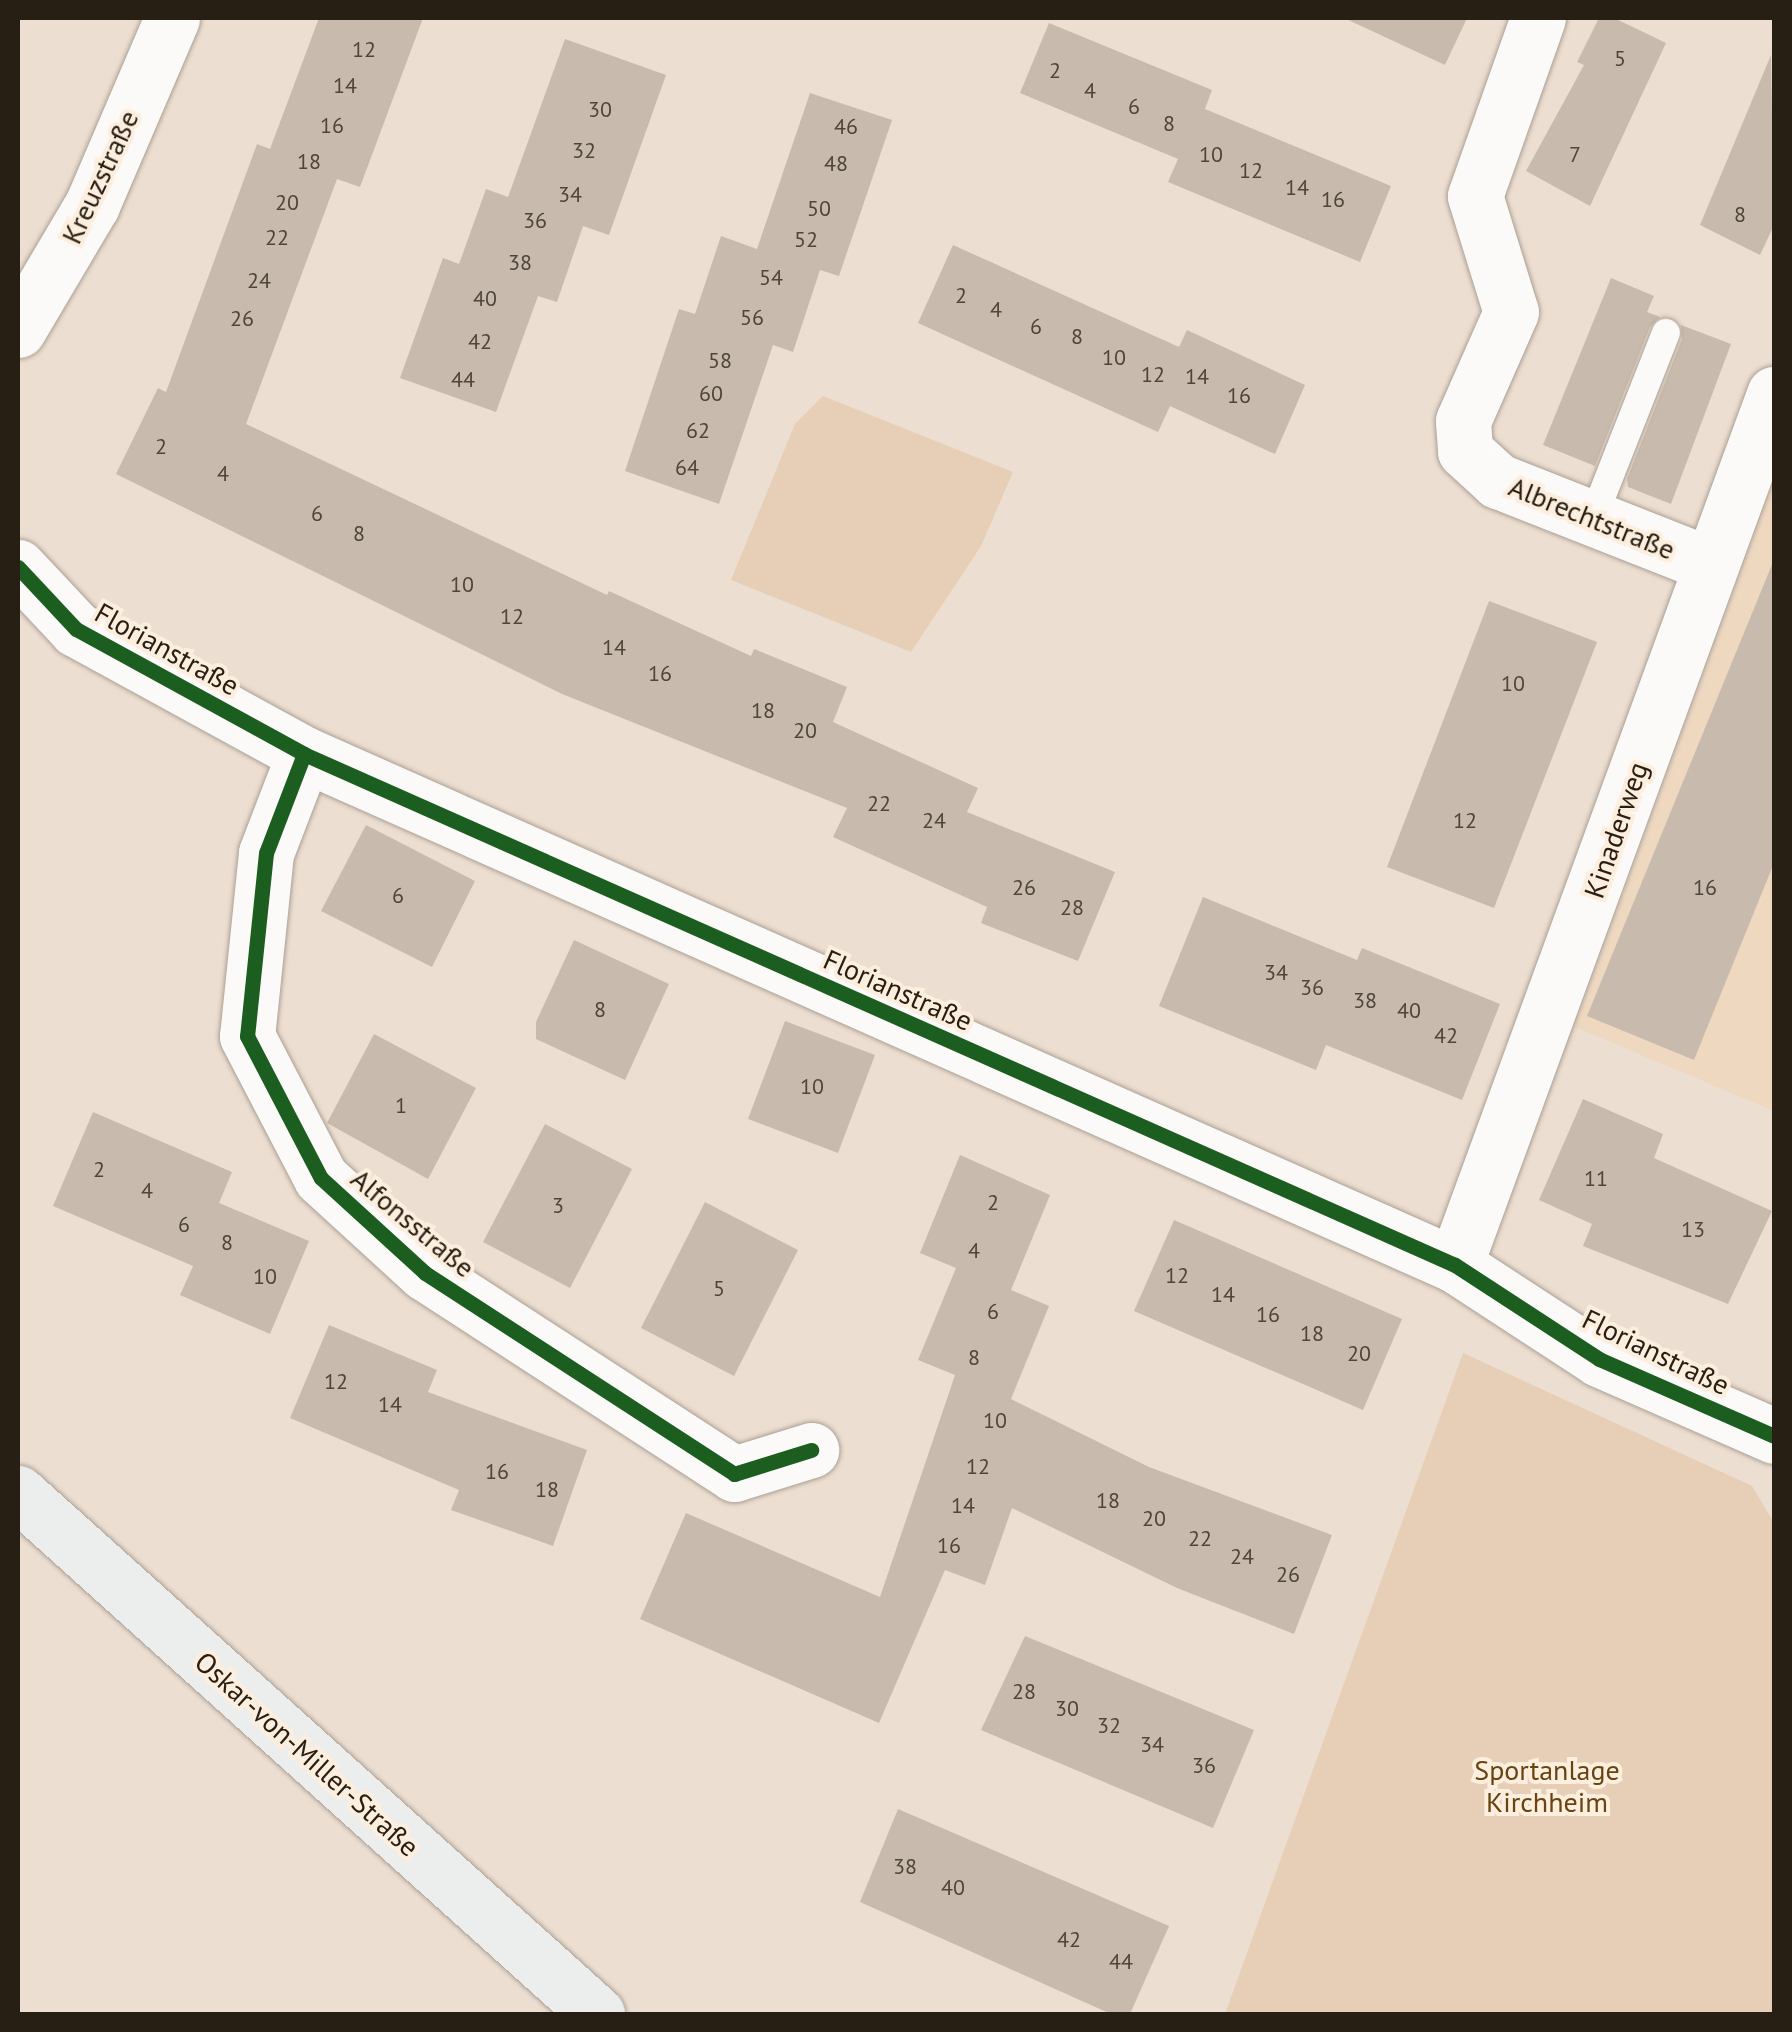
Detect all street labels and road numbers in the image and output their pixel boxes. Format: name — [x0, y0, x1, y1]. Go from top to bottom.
street label: Kreuzstraße — [55, 105, 145, 249]
street label: Albrechtstraße — [1504, 469, 1680, 567]
street label: Florianstraße — [89, 596, 245, 702]
street label: Kinaderweg — [1577, 757, 1655, 903]
street label: Florianstraße — [818, 942, 978, 1038]
street label: Alfonsstraße — [344, 1162, 482, 1284]
street label: Florianstraße — [1577, 1302, 1735, 1402]
street label: Oskar-von-Miller-Straße — [188, 1645, 426, 1863]

